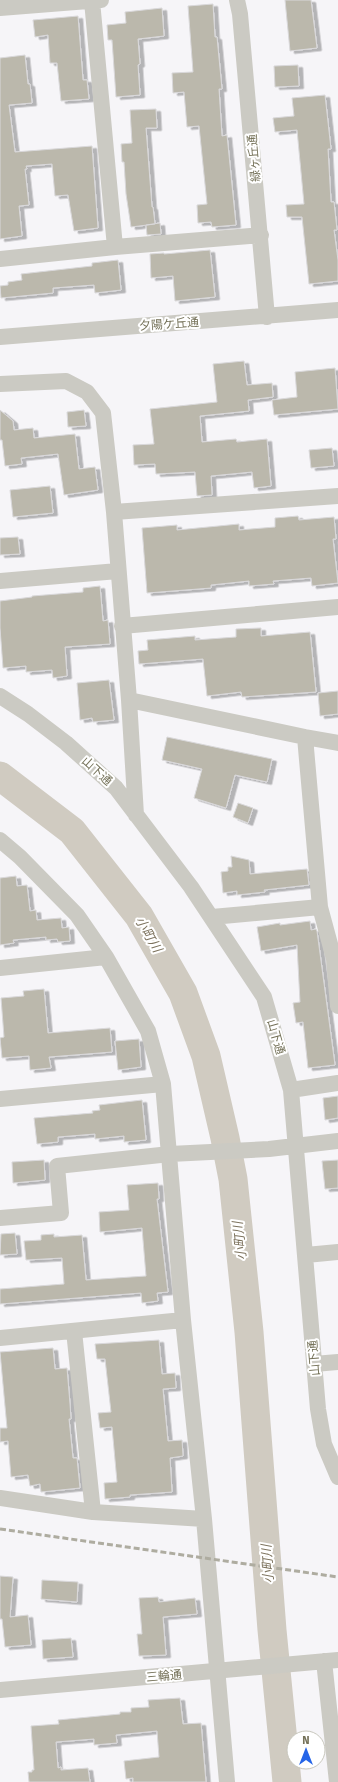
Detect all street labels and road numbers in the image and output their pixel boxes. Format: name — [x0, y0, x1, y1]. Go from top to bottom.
street label: 緑ヶ丘通 — [245, 133, 263, 183]
street label: 夕陽ケ丘通 — [139, 315, 199, 333]
street label: 山下通 — [79, 754, 115, 788]
street label: 山下通 — [264, 1018, 288, 1056]
street label: 山下通 — [305, 1339, 323, 1377]
street label: 三輪通 — [145, 1667, 183, 1685]

